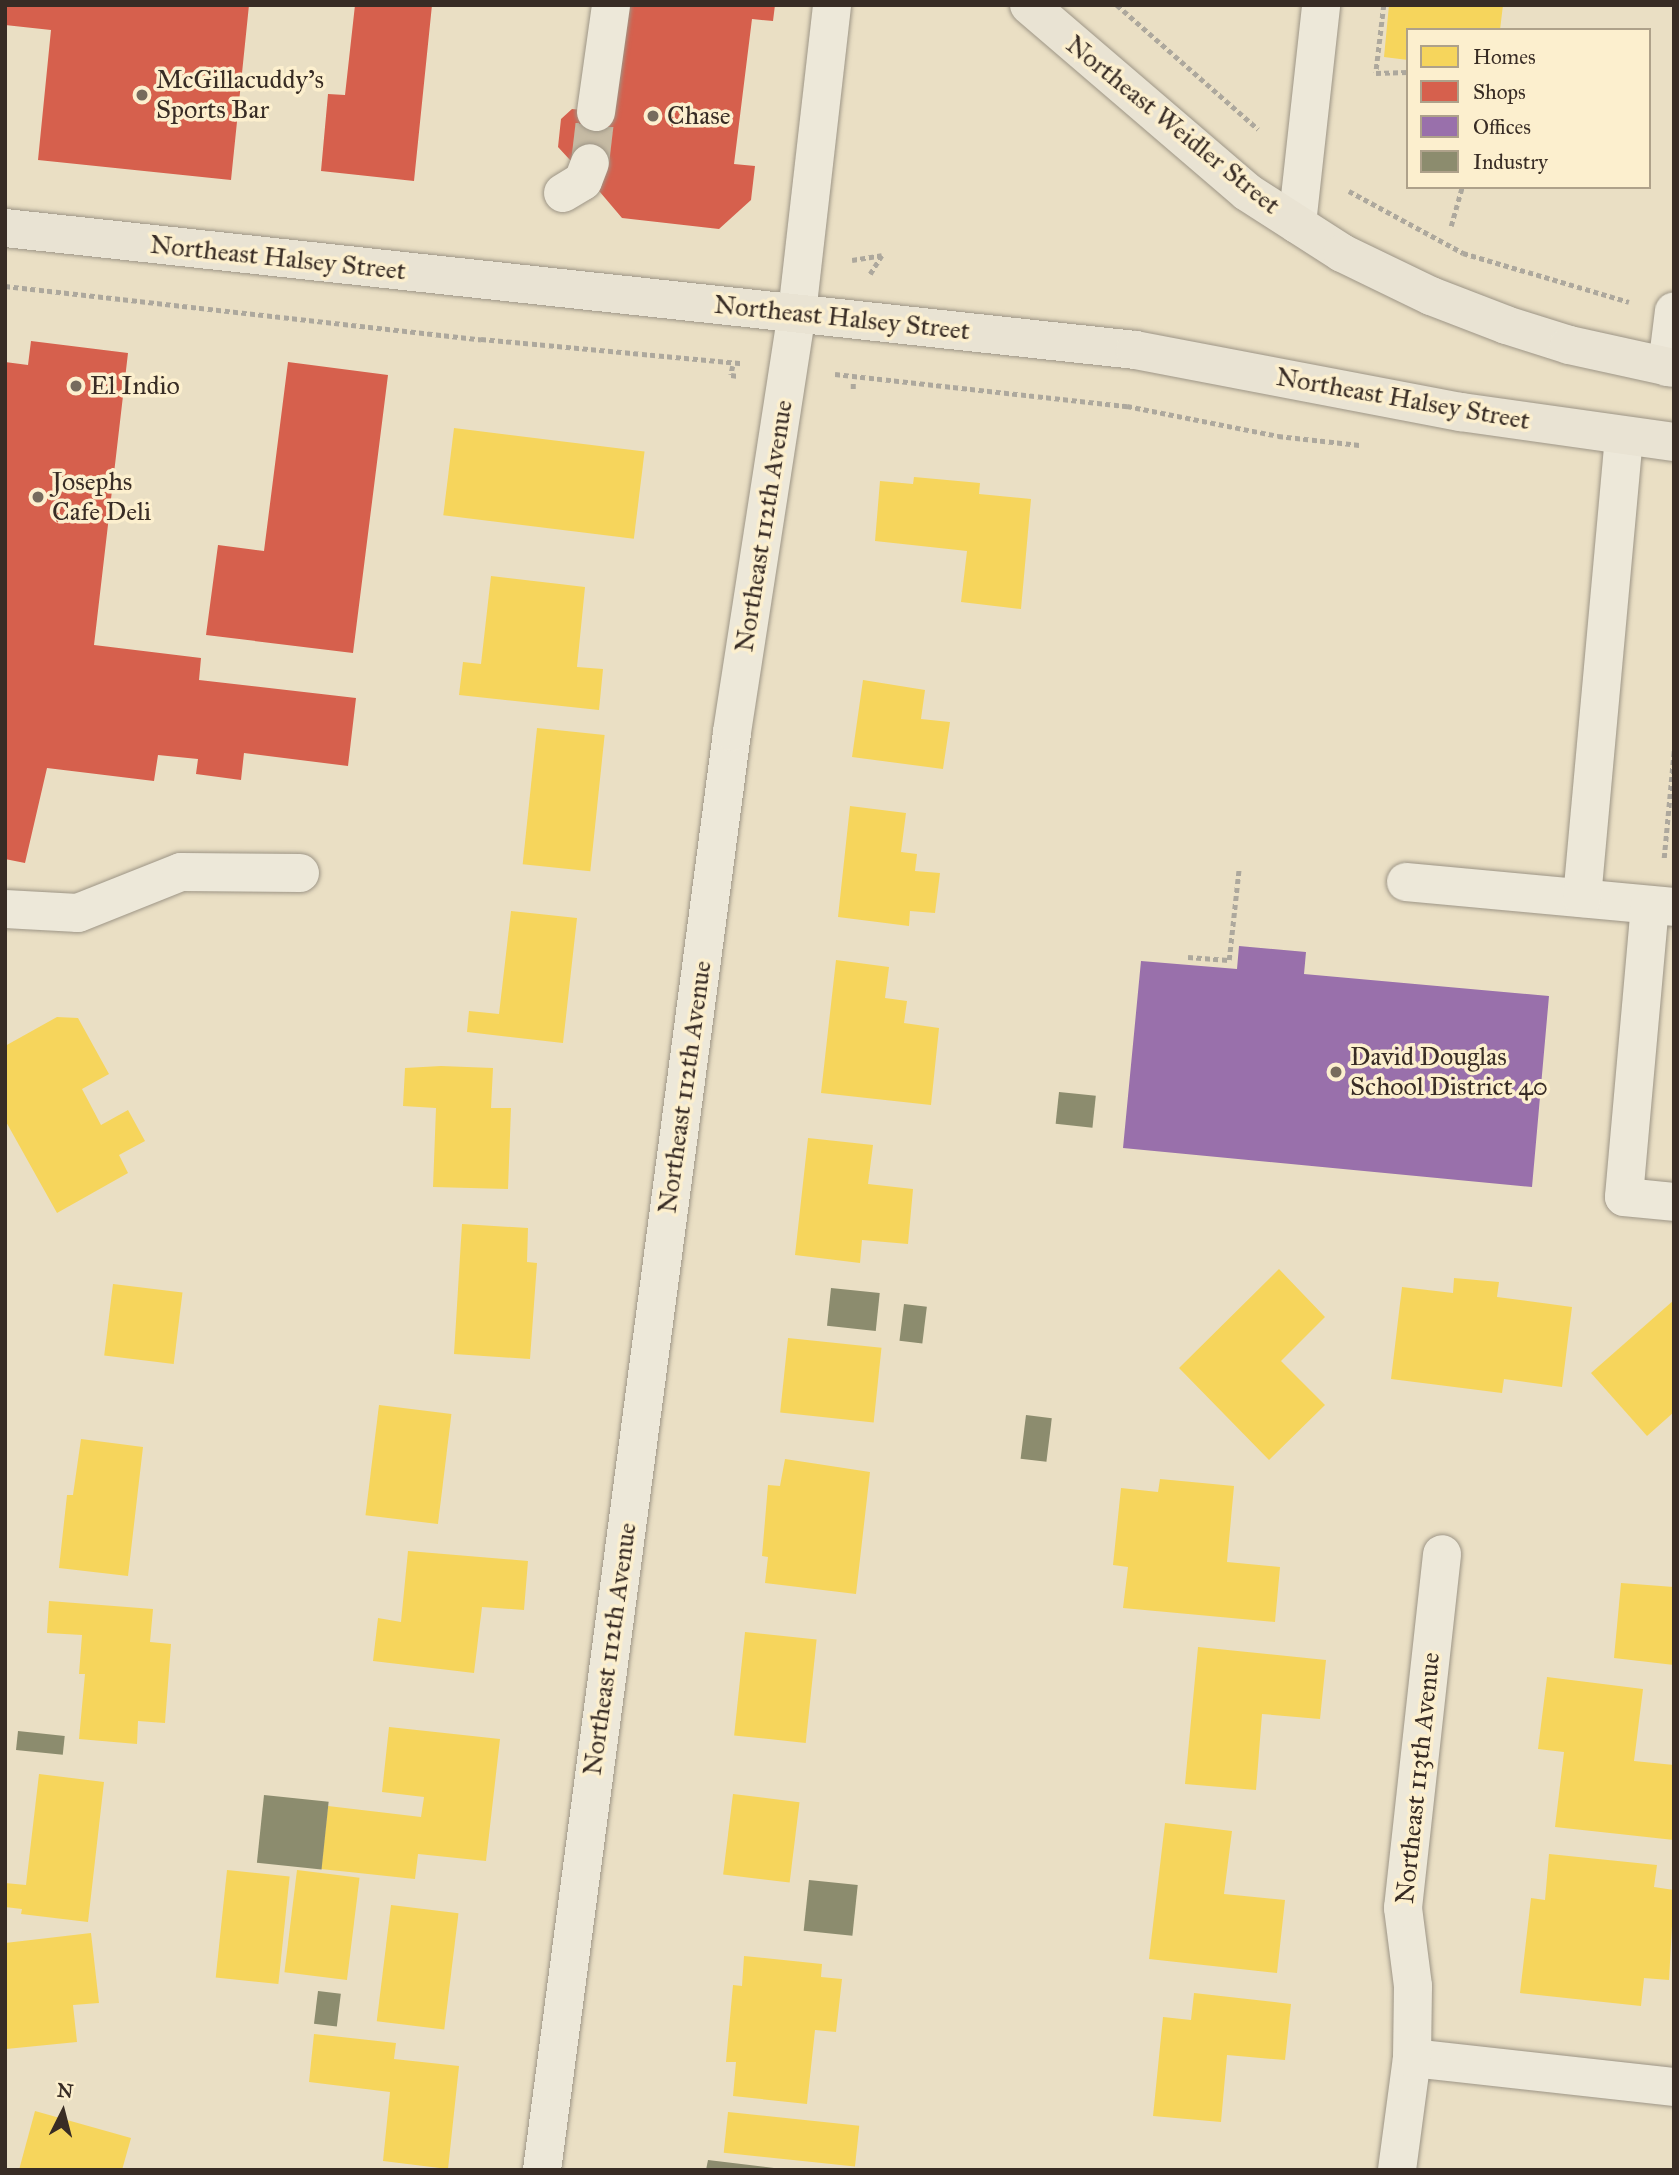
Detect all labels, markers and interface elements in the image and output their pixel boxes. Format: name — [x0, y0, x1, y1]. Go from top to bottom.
legend — [1406, 28, 1651, 189]
street label: Northeast Weidler Street — [1060, 29, 1286, 221]
text: Homes — [1473, 44, 1536, 70]
place label: McGillacuddy's Sports Bar — [156, 64, 324, 126]
text: Shops — [1473, 79, 1526, 105]
marker: McGillacuddy's Sports Bar — [134, 87, 150, 103]
place label: Chase — [667, 100, 730, 132]
marker: Chase — [645, 108, 661, 124]
text: Offices — [1473, 114, 1531, 140]
text: Industry — [1473, 149, 1548, 175]
street label: Northeast Halsey Street — [148, 229, 408, 287]
street label: Northeast Halsey Street — [712, 289, 972, 347]
street label: Northeast Halsey Street — [1274, 361, 1532, 437]
place label: El Indio — [90, 370, 180, 402]
marker: El Indio — [68, 378, 84, 394]
street label: Northeast 112th Avenue — [729, 398, 799, 654]
place label: Josephs Cafe Deli — [52, 466, 151, 528]
marker: Josephs Cafe Deli — [30, 489, 46, 505]
street label: Northeast 112th Avenue — [652, 959, 718, 1215]
place label: David Douglas School District 40 — [1350, 1041, 1548, 1102]
marker: David Douglas School District 40 — [1328, 1064, 1344, 1080]
street label: Northeast 112th Avenue — [577, 1521, 643, 1777]
street label: Northeast 113th Avenue — [1389, 1651, 1447, 1905]
north arrow — [28, 2077, 98, 2147]
text: N — [56, 2078, 74, 2103]

